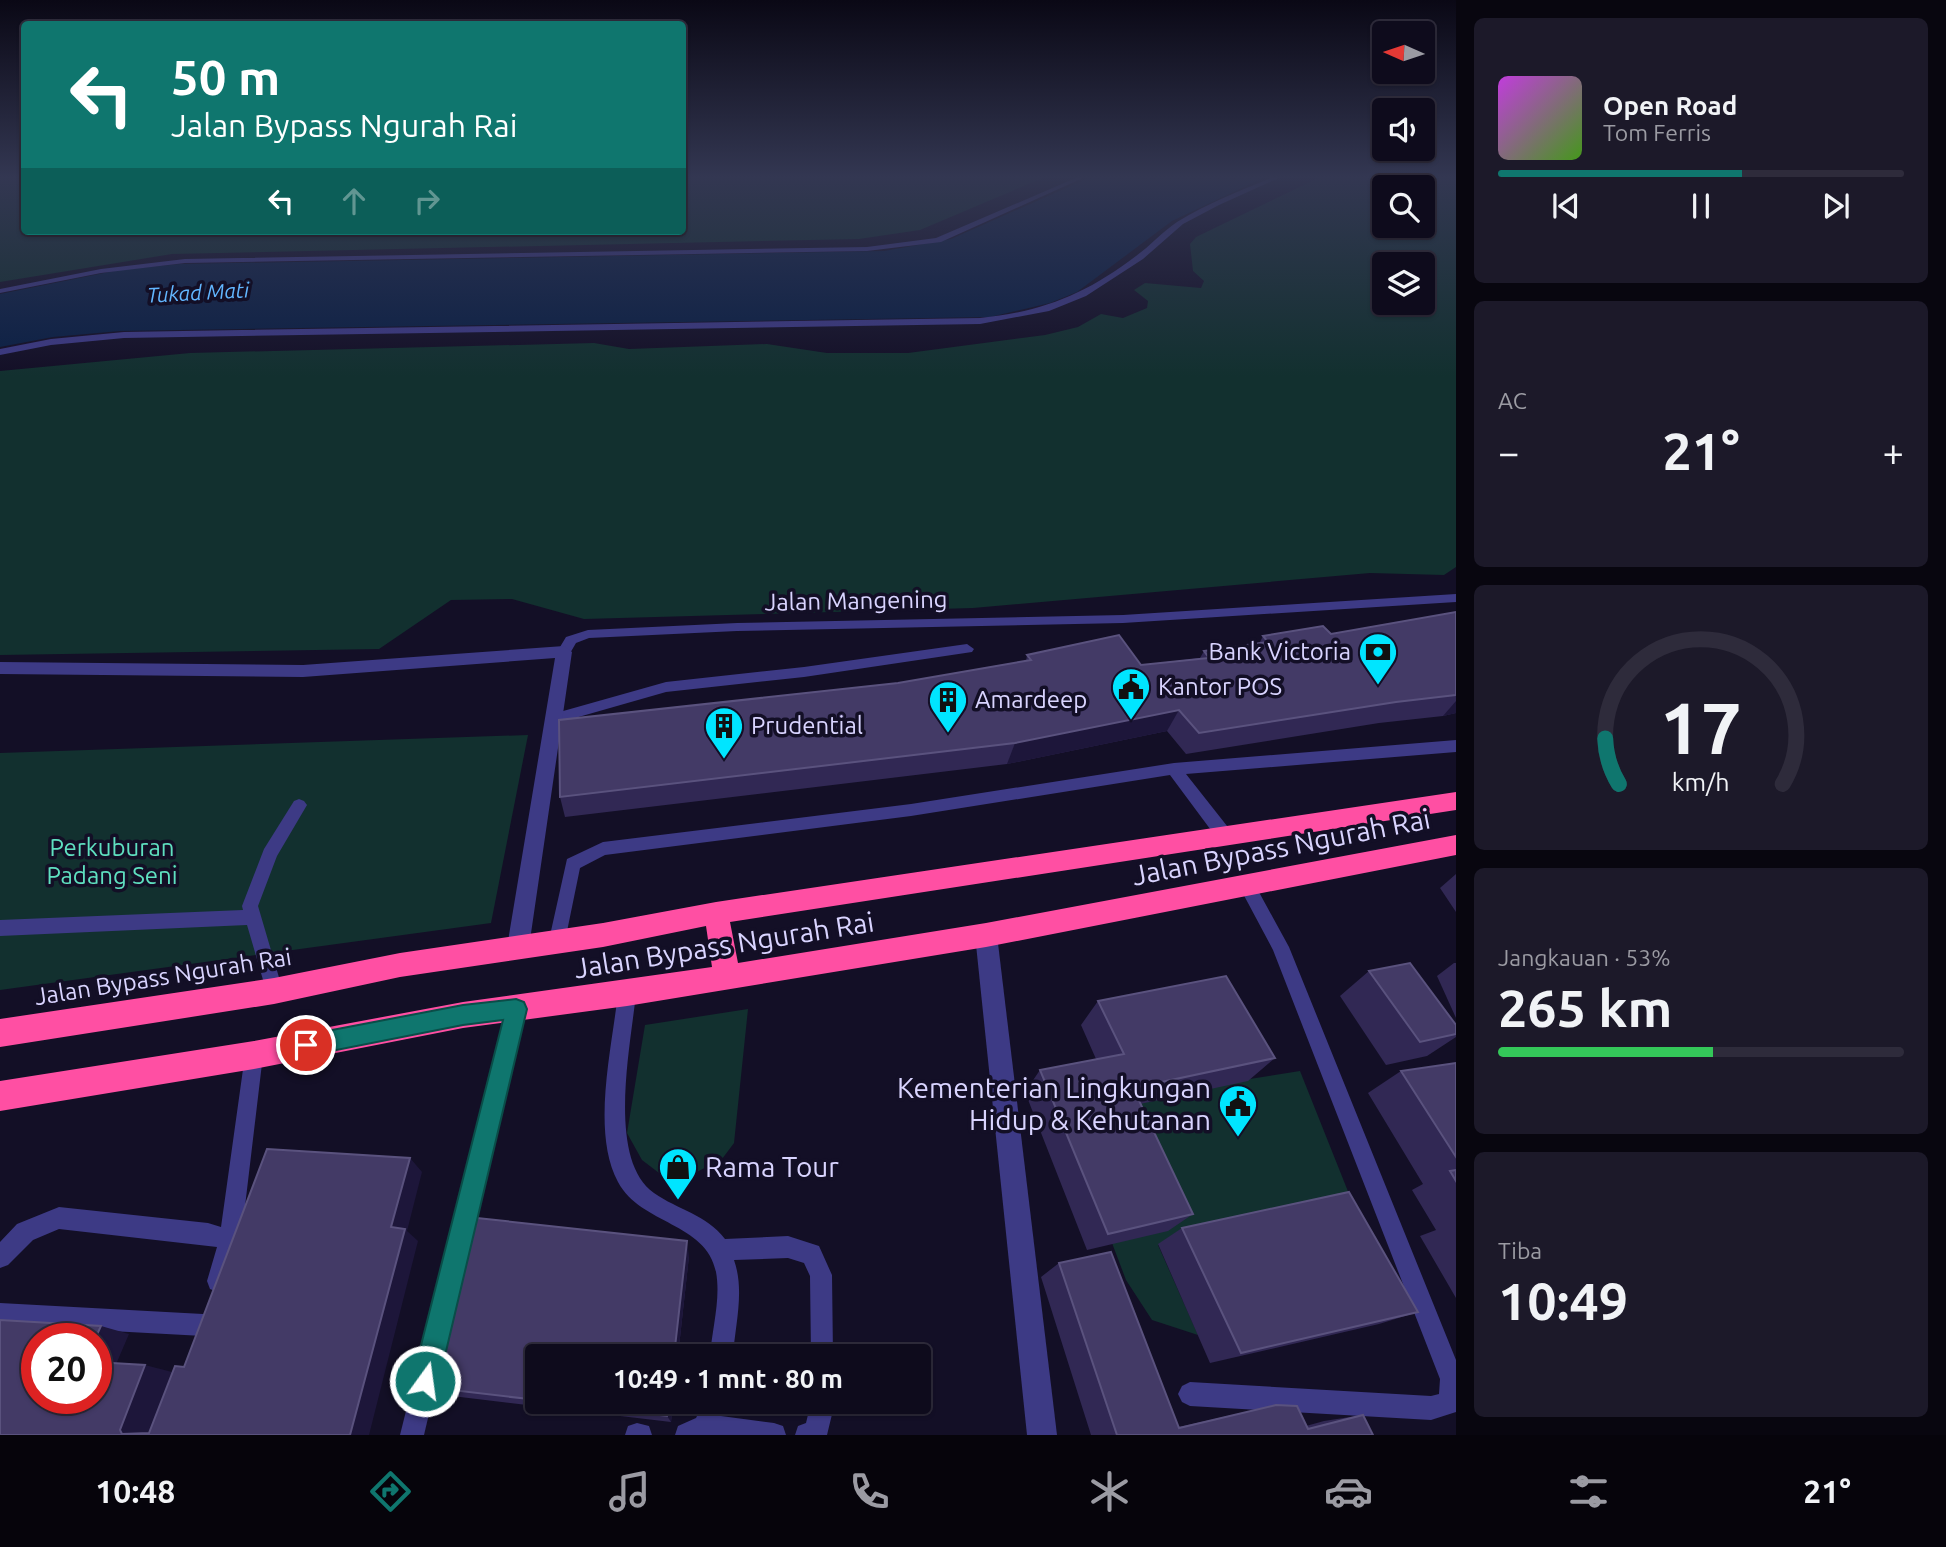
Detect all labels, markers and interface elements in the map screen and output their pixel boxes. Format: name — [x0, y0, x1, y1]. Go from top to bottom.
north arrow — [1372, 21, 1435, 84]
map controls — [1372, 21, 1435, 315]
icon: left — [56, 49, 147, 140]
text: 50 m — [171, 49, 280, 104]
text: Open Road — [1603, 91, 1737, 120]
button: sound — [1372, 98, 1435, 161]
text: Jalan Bypass Ngurah Rai — [171, 107, 517, 143]
text: Tom Ferris — [1603, 120, 1711, 145]
button: search — [1372, 175, 1435, 238]
icon: left — [262, 182, 300, 220]
icon: ahead — [335, 182, 373, 220]
icon: right — [408, 182, 446, 220]
icon: previous — [1547, 187, 1585, 225]
icon: pause — [1682, 187, 1720, 225]
icon: next — [1817, 187, 1855, 225]
button: layers — [1372, 252, 1435, 315]
water label: Tukad Mati — [146, 277, 250, 307]
text: AC — [1498, 388, 1527, 413]
text: 21° — [1662, 422, 1740, 480]
text: − — [1498, 431, 1519, 473]
text: + — [1883, 431, 1904, 473]
street label: Jalan Mangening — [764, 585, 948, 616]
bank icon: Bank Victoria — [1357, 631, 1399, 686]
place label: Bank Victoria — [1208, 638, 1351, 665]
public building icon: Kantor POS — [1110, 666, 1152, 721]
place label: Kantor POS — [1158, 673, 1282, 700]
building icon: Amardeep — [927, 679, 969, 734]
place label: Amardeep — [975, 686, 1087, 713]
text: 17 — [1660, 686, 1742, 768]
building icon: Prudential — [703, 705, 745, 760]
place label: Prudential — [751, 712, 863, 739]
text: km/h — [1672, 767, 1730, 795]
street label: Jalan Bypass Ngurah Rai — [1129, 802, 1433, 891]
park label: Perkuburan Padang Seni — [46, 834, 178, 889]
street label: Jalan Bypass Ngurah Rai — [572, 905, 876, 984]
street label: Jalan Bypass Ngurah Rai — [32, 943, 293, 1010]
text: Jangkauan · 53% — [1498, 945, 1670, 970]
text: 265 km — [1498, 979, 1672, 1037]
pin — [276, 1015, 336, 1075]
icon: arrive — [287, 1026, 325, 1064]
place label: Kementerian Lingkungan Hidup & Kehutanan — [897, 1072, 1211, 1135]
public building icon: Kementerian Lingkungan Hidup & Kehutanan — [1217, 1083, 1259, 1138]
shop icon: Rama Tour — [657, 1146, 699, 1201]
place label: Rama Tour — [705, 1151, 839, 1182]
text: Tiba — [1498, 1238, 1542, 1263]
text: 10:49 — [1498, 1272, 1628, 1330]
speed limit sign: 20 — [21, 1323, 112, 1414]
position arrow — [388, 1344, 462, 1418]
text: 10:49 · 1 mnt · 80 m — [613, 1364, 843, 1393]
icon: directions — [366, 1467, 415, 1516]
icon: music — [605, 1467, 654, 1516]
icon: phone — [845, 1467, 894, 1516]
icon: climate — [1085, 1467, 1134, 1516]
icon: car — [1324, 1467, 1373, 1516]
icon: filters — [1564, 1467, 1613, 1516]
text: 10:48 — [95, 1473, 175, 1509]
text: 21° — [1803, 1473, 1851, 1509]

